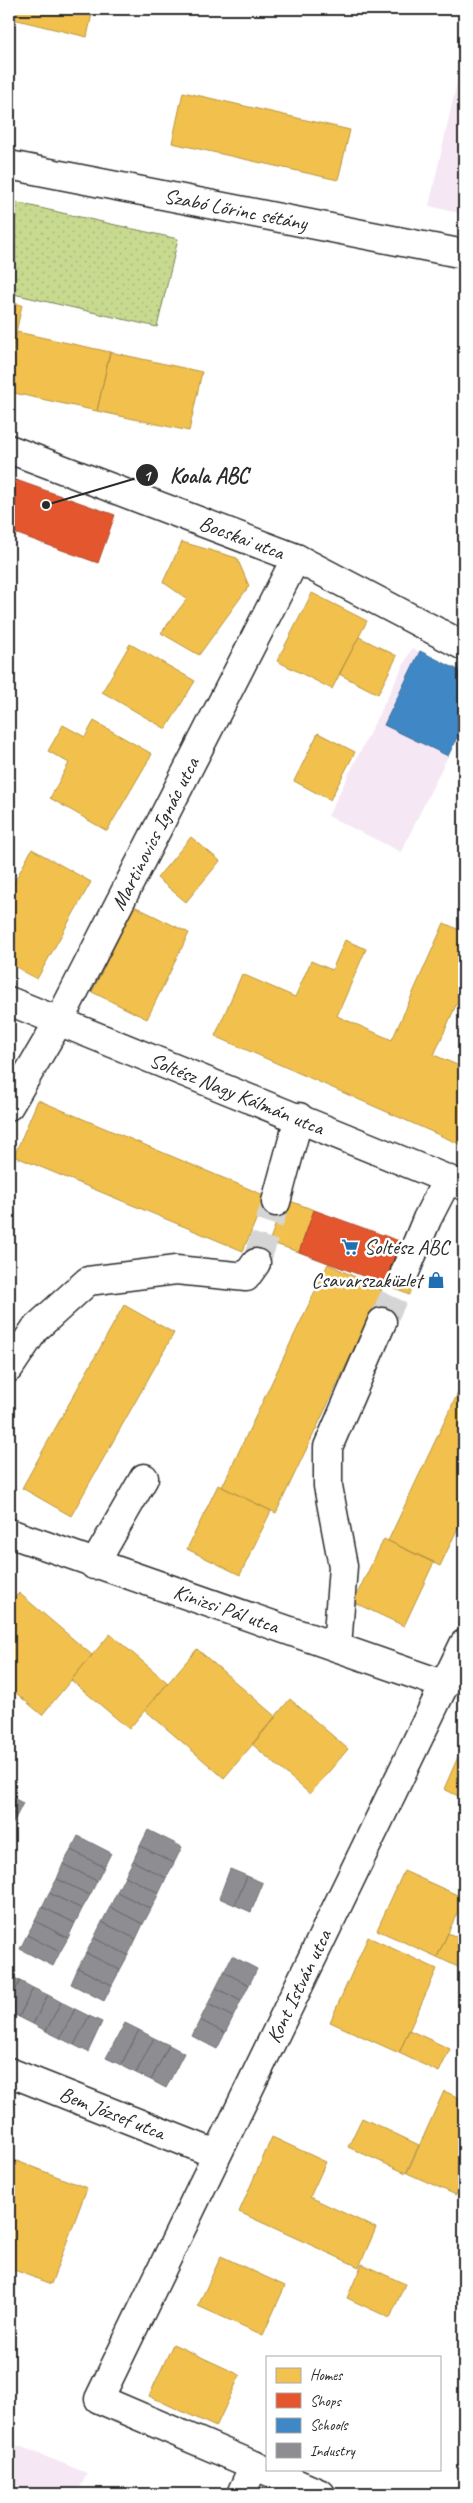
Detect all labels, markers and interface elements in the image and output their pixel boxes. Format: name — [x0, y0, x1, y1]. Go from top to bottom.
street label: Szabó Lőrinc sétány — [162, 183, 311, 236]
callout: Koala ABC — [134, 457, 258, 494]
text: Koala ABC — [170, 462, 252, 490]
text: 1 — [144, 467, 153, 486]
street label: Bocskai utca — [196, 510, 289, 566]
street label: Martinovics Ignác utca — [105, 752, 205, 915]
street label: Soltész Nagy Kálmán utca — [146, 1047, 329, 1141]
place label: Soltész ABC — [364, 1234, 452, 1260]
supermarket icon: Soltész ABC — [340, 1237, 360, 1257]
place label: Csavarszaküzlet — [311, 1267, 425, 1293]
shop icon: Csavarszaküzlet — [426, 1270, 446, 1290]
street label: Kinizsi Pál utca — [170, 1578, 284, 1640]
street label: Kont István utca — [260, 1924, 338, 2047]
street label: Bem József utca — [56, 2080, 171, 2146]
legend — [266, 2356, 440, 2470]
text: Homes — [310, 2366, 344, 2385]
text: Shops — [310, 2392, 343, 2411]
text: Schools — [310, 2416, 349, 2435]
text: Industry — [310, 2442, 357, 2461]

